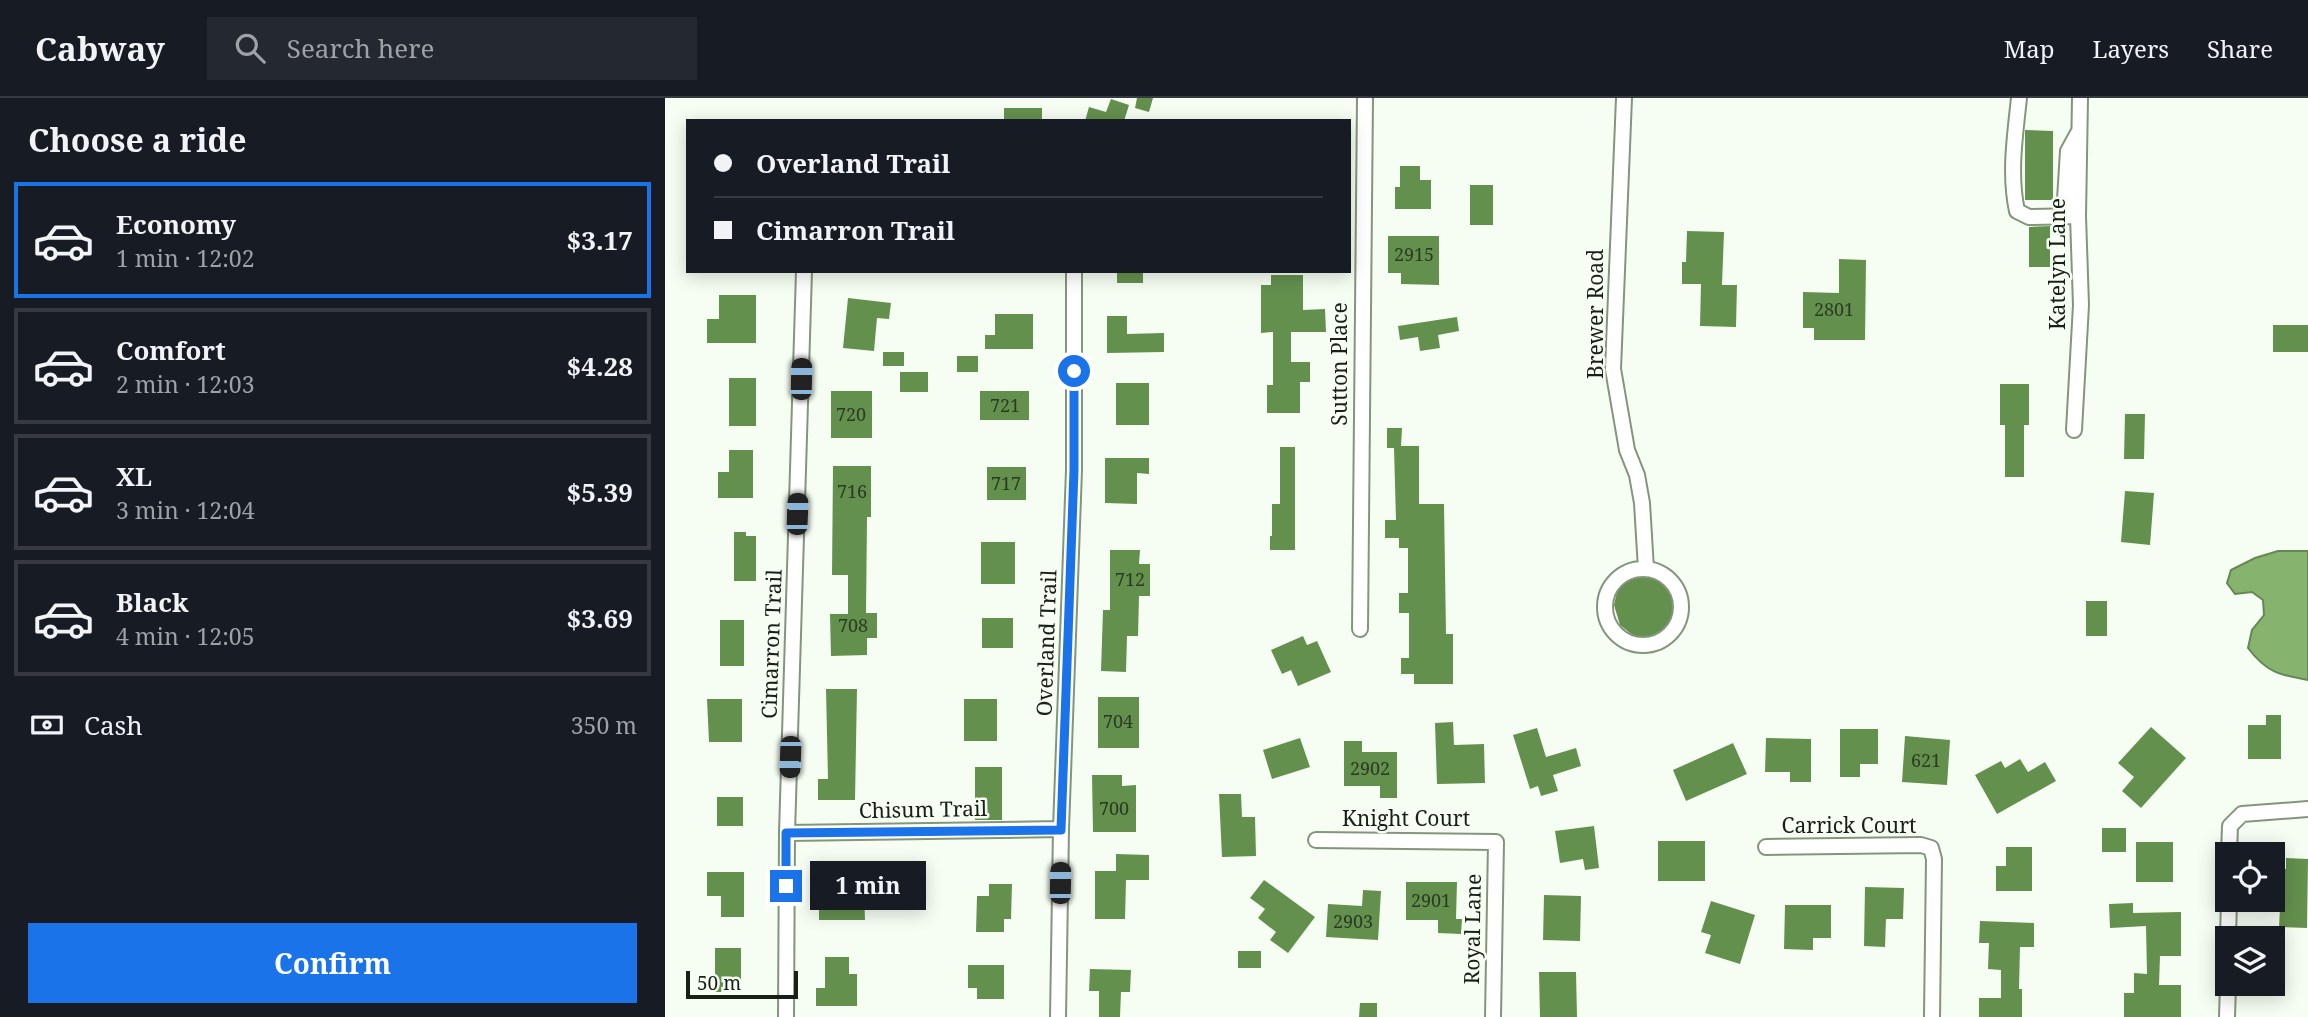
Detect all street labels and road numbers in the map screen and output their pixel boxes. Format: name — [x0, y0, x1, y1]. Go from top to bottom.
street label: Katelyn Lane — [2043, 198, 2071, 330]
street label: Brewer Road — [1581, 249, 1609, 379]
street label: Sutton Place — [1325, 302, 1353, 426]
street label: Cimarron Trail — [754, 568, 788, 719]
street label: Overland Trail — [1029, 569, 1063, 717]
street label: Chisum Trail — [859, 794, 988, 824]
street label: Knight Court — [1342, 804, 1470, 832]
street label: Carrick Court — [1782, 811, 1916, 839]
street label: Royal Lane — [1457, 873, 1487, 985]

